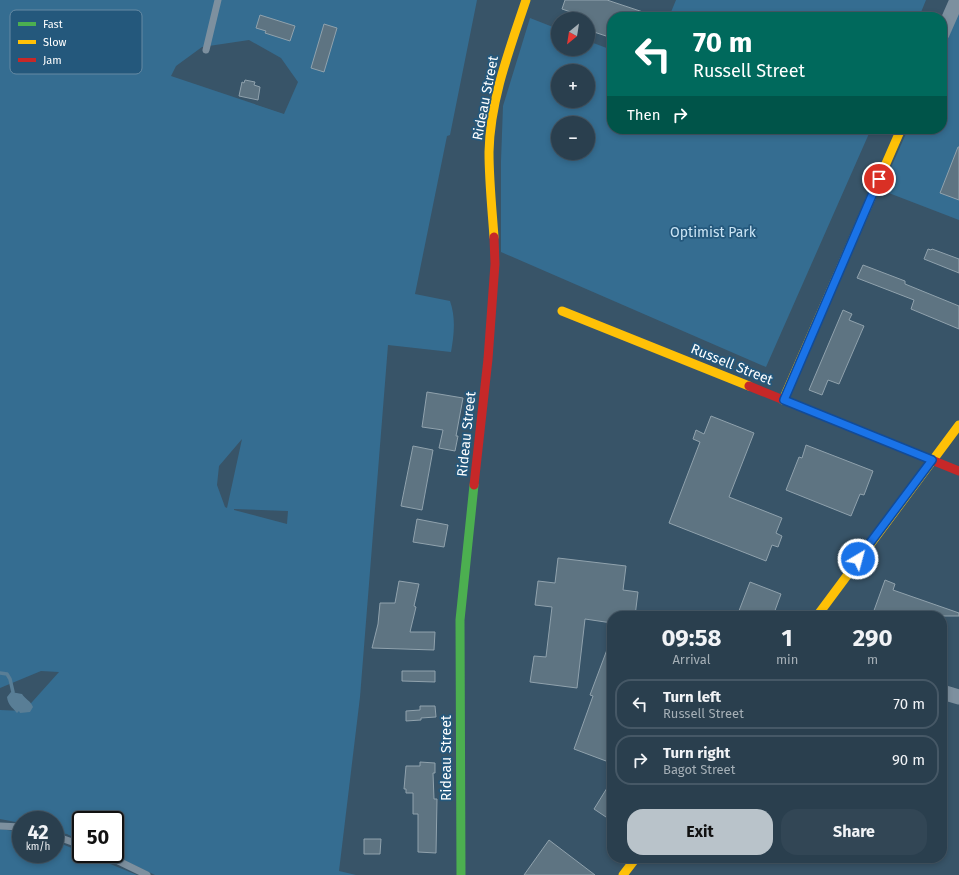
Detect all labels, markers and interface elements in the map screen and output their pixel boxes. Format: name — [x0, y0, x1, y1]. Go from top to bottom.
legend — [10, 10, 142, 74]
north arrow — [551, 12, 595, 56]
map controls — [551, 12, 595, 160]
text: Fast — [43, 18, 63, 31]
text: 70 m — [693, 26, 752, 59]
icon: left — [627, 28, 679, 80]
text: Slow — [43, 36, 67, 49]
street label: Rideau Street — [469, 53, 502, 142]
text: Jam — [43, 54, 62, 67]
text: Russell Street — [693, 60, 805, 82]
button: + — [551, 64, 595, 108]
icon: right — [669, 104, 691, 126]
text: Then — [627, 106, 661, 124]
button: − — [551, 116, 595, 160]
pin — [862, 162, 896, 196]
icon: arrive — [868, 168, 890, 190]
park label: Optimist Park — [670, 224, 757, 241]
street label: Russell Street — [688, 340, 776, 389]
street label: Rideau Street — [454, 390, 480, 478]
position arrow — [837, 538, 879, 580]
text: 09:58 — [661, 624, 721, 652]
text: 1 — [782, 624, 793, 652]
text: 290 — [853, 624, 893, 652]
text: Arrival — [672, 652, 711, 667]
text: min — [776, 652, 798, 667]
text: m — [867, 652, 878, 667]
text: Turn left — [663, 688, 721, 706]
icon: left — [629, 693, 651, 715]
text: 70 m — [893, 695, 925, 713]
text: Russell Street — [663, 706, 744, 721]
street label: Rideau Street — [438, 714, 455, 801]
text: Turn right — [663, 744, 730, 762]
icon: right — [629, 749, 651, 771]
text: 90 m — [892, 751, 925, 769]
text: Bagot Street — [663, 762, 735, 777]
button: Exit — [627, 809, 773, 855]
button: Share — [781, 809, 927, 855]
speed limit sign: 50 — [72, 811, 124, 863]
text: 42 — [27, 820, 49, 844]
text: km/h — [26, 841, 50, 853]

